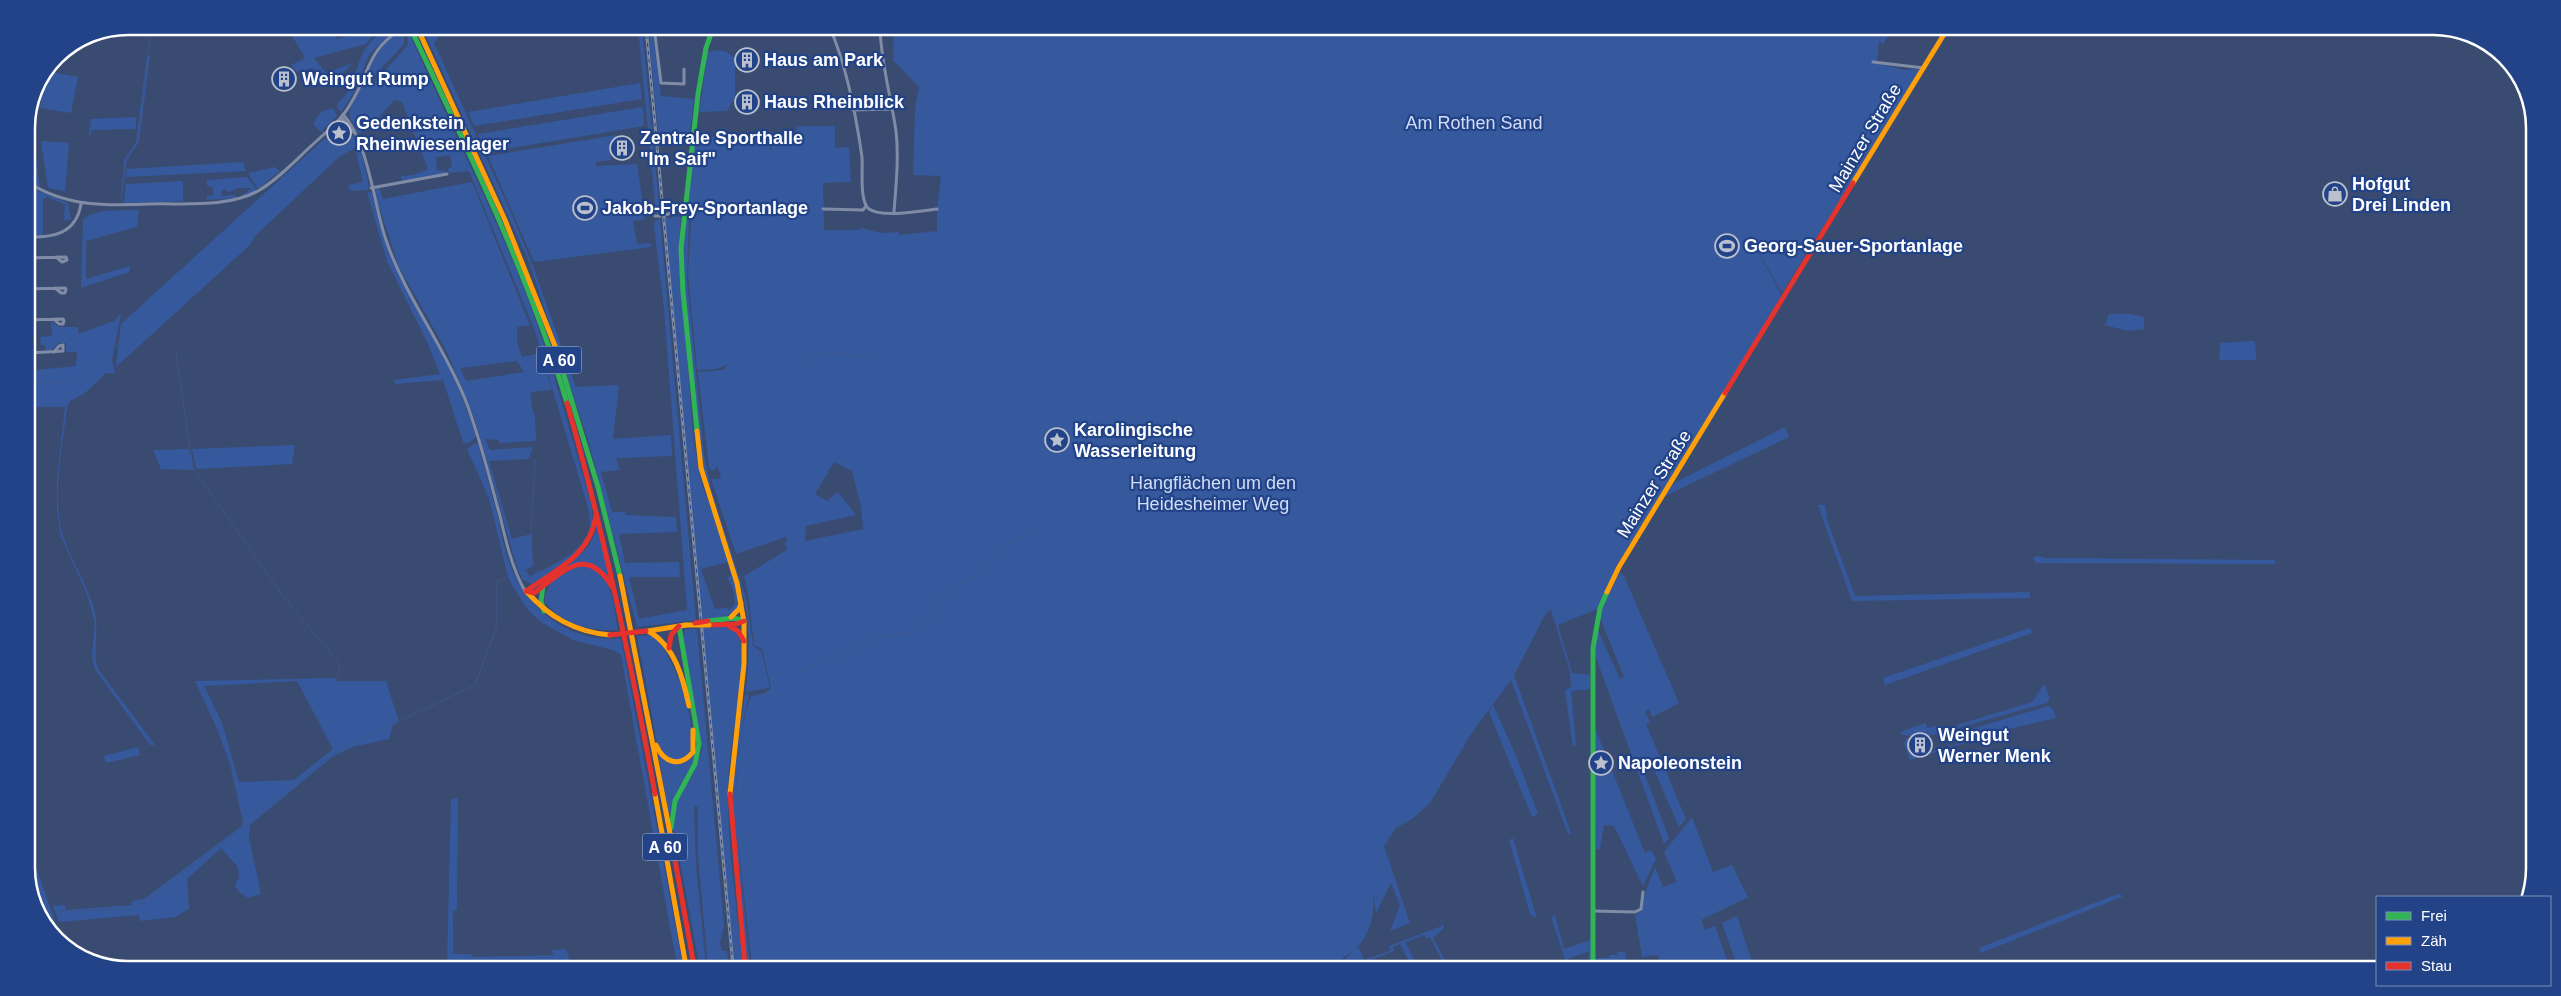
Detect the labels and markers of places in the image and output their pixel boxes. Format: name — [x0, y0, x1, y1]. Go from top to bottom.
building icon: Haus am Park — [734, 47, 760, 73]
place label: Haus am Park — [764, 50, 884, 70]
building icon: Weingut Rump — [271, 66, 297, 92]
place label: Weingut Rump — [302, 69, 429, 89]
building icon: Haus Rheinblick — [734, 89, 760, 115]
place label: Haus Rheinblick — [764, 92, 905, 112]
place label: Gedenkstein Rheinwiesenlager — [356, 113, 509, 154]
place icon: Gedenkstein Rheinwiesenlager — [326, 120, 352, 146]
place label: Zentrale Sporthalle "Im Saif" — [640, 128, 803, 169]
building icon: Zentrale Sporthalle "Im Saif" — [609, 135, 635, 161]
place label: Hofgut Drei Linden — [2352, 174, 2451, 215]
shop icon: Hofgut Drei Linden — [2322, 181, 2348, 207]
sports icon: Jakob-Frey-Sportanlage — [572, 195, 598, 221]
place label: Jakob-Frey-Sportanlage — [602, 198, 808, 218]
sports icon: Georg-Sauer-Sportanlage — [1714, 233, 1740, 259]
place label: Georg-Sauer-Sportanlage — [1744, 236, 1963, 256]
place label: Karolingische Wasserleitung — [1074, 420, 1196, 461]
place icon: Karolingische Wasserleitung — [1044, 427, 1070, 453]
place label: Weingut Werner Menk — [1938, 725, 2052, 766]
building icon: Weingut Werner Menk — [1907, 732, 1933, 758]
place icon: Napoleonstein — [1588, 750, 1614, 776]
place label: Napoleonstein — [1618, 753, 1742, 773]

